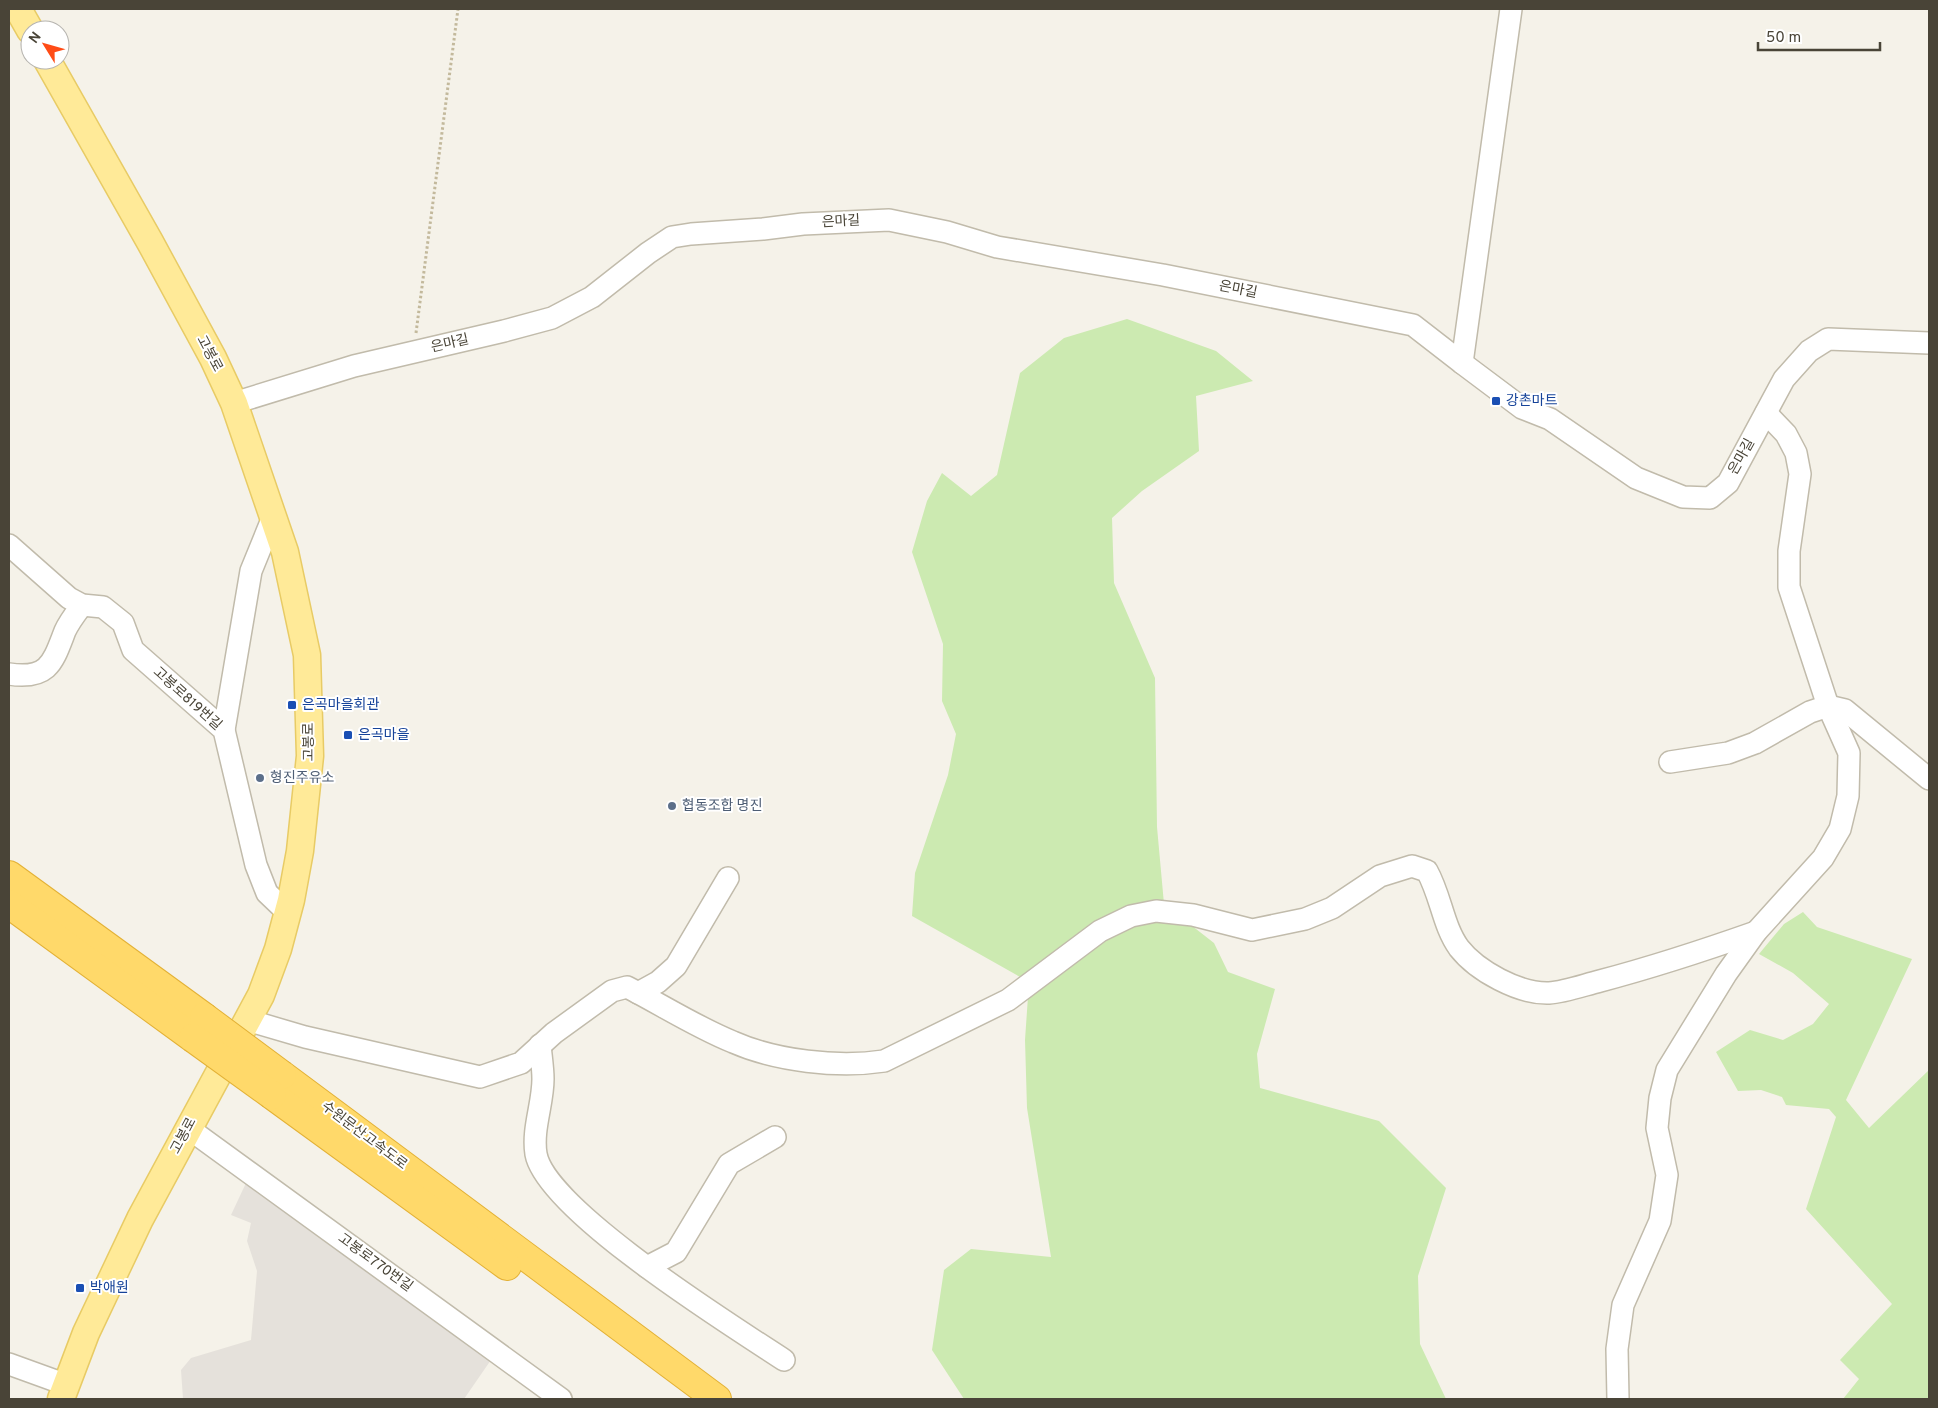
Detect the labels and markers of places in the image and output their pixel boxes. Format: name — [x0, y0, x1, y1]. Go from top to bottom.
place label: 강촌마트 — [1506, 393, 1558, 410]
marker: 강촌마트 — [1490, 395, 1502, 407]
place label: 은곡마을회관 — [302, 697, 379, 714]
marker: 은곡마을회관 — [286, 699, 298, 711]
place label: 은곡마을 — [358, 727, 410, 744]
marker: 은곡마을 — [342, 729, 354, 741]
place label: 형진주유소 — [270, 770, 335, 787]
marker: 형진주유소 — [254, 772, 266, 784]
place label: 협동조합 명진 — [682, 798, 763, 815]
marker: 협동조합 명진 — [666, 800, 678, 812]
place label: 박애원 — [90, 1280, 129, 1297]
marker: 박애원 — [74, 1282, 86, 1294]

